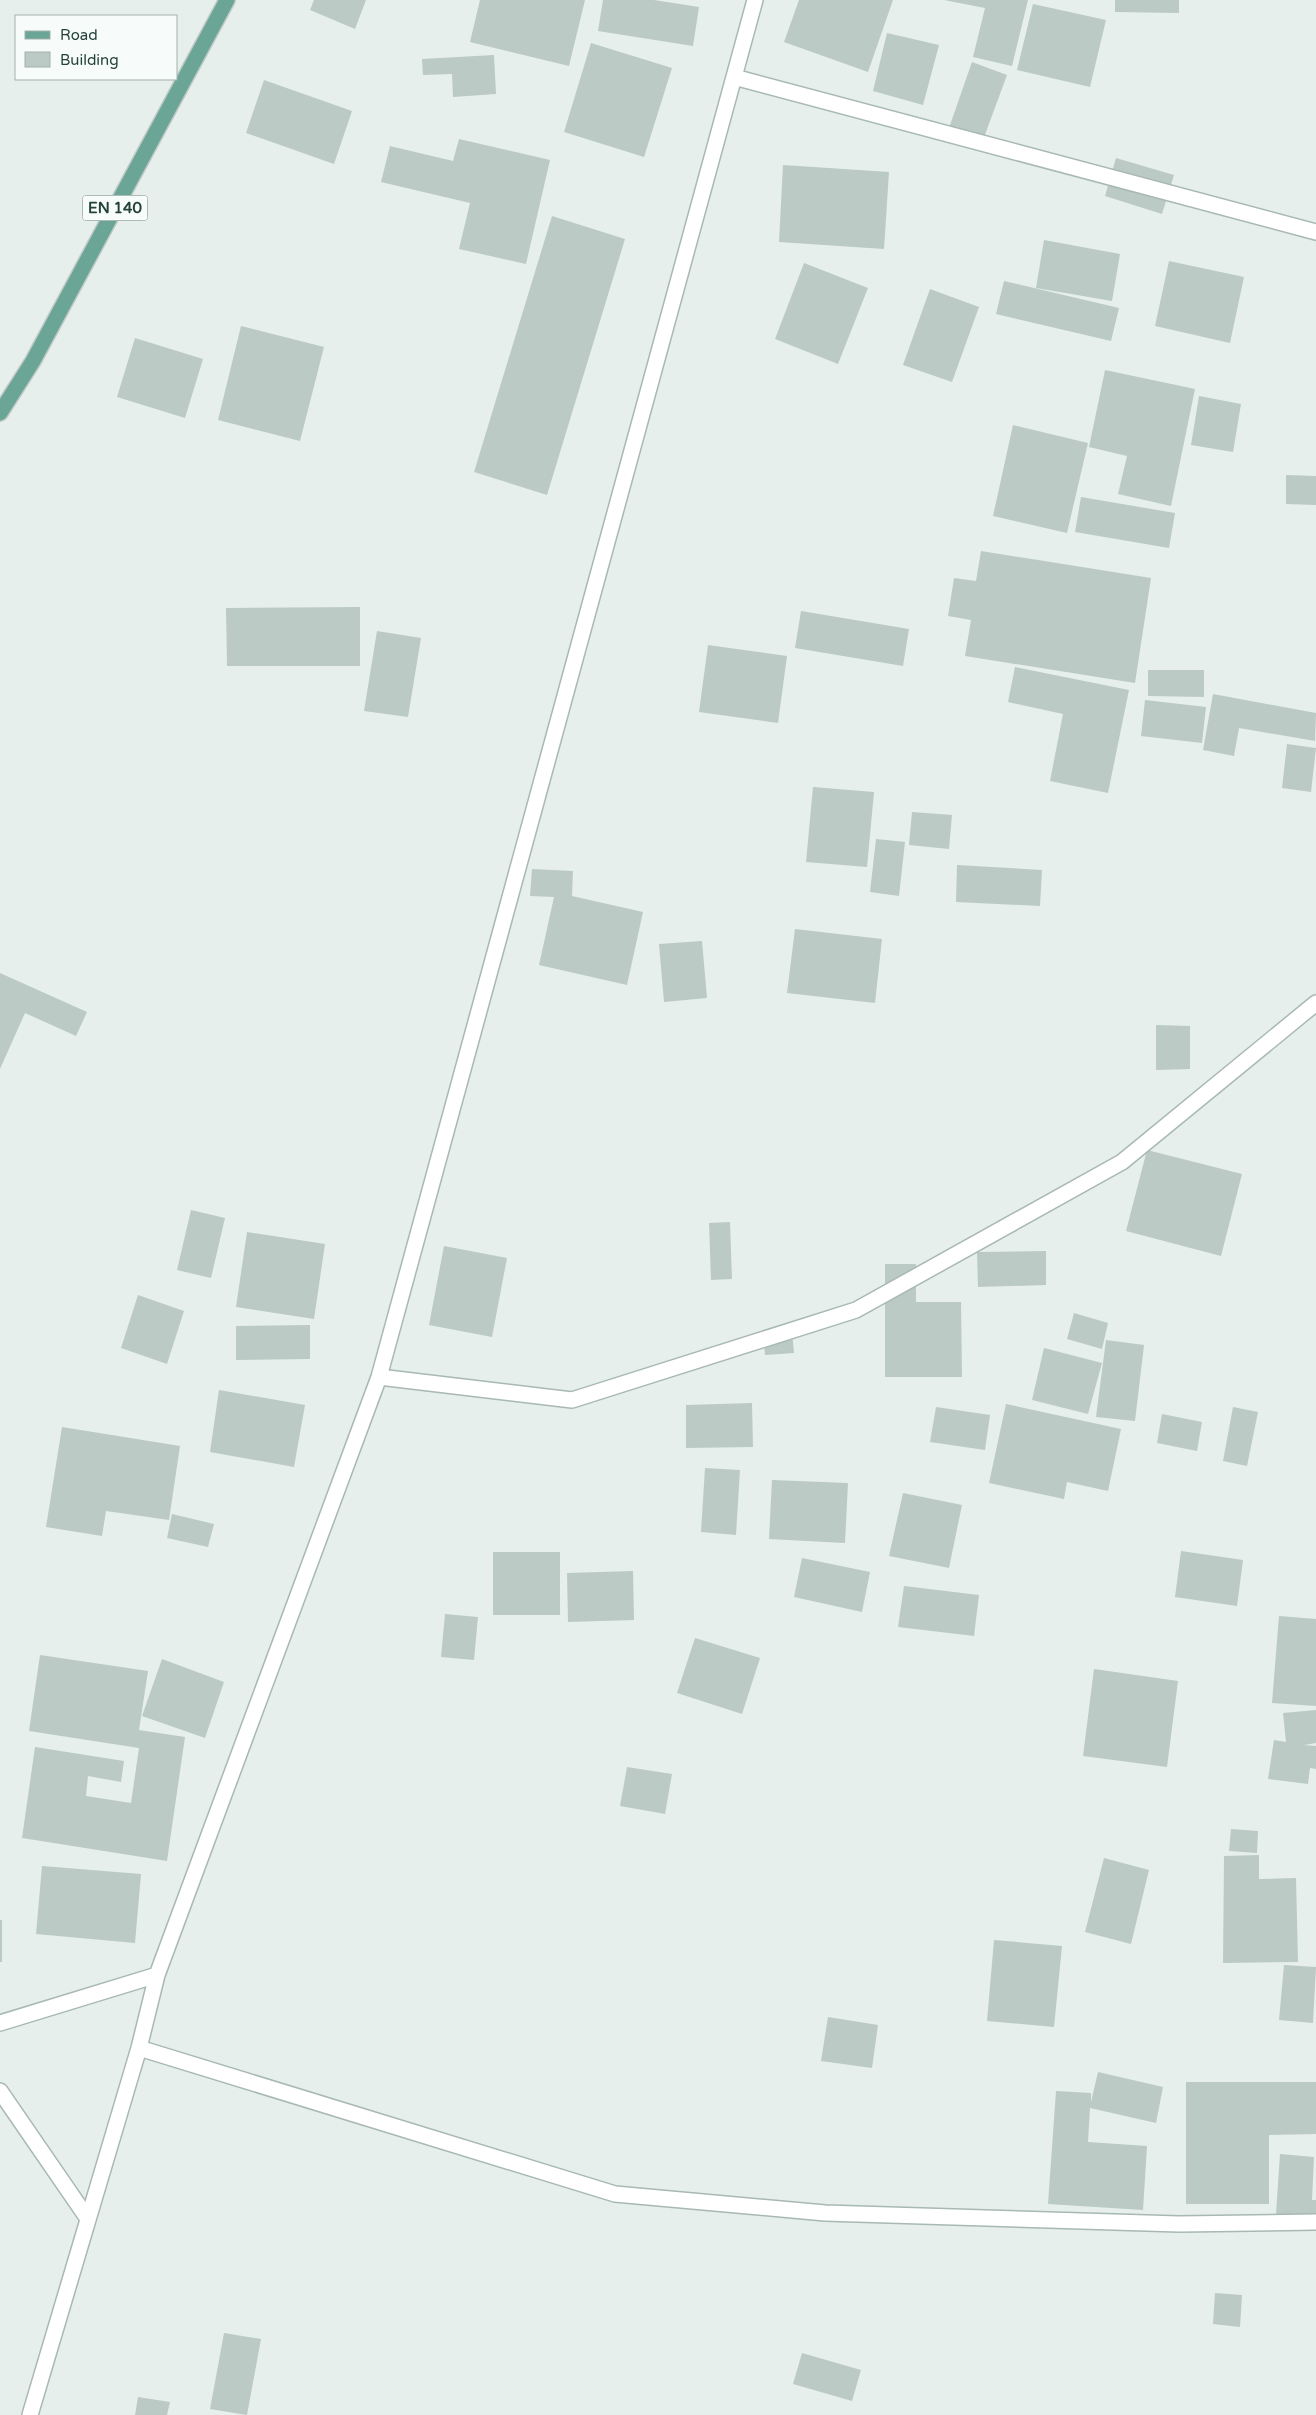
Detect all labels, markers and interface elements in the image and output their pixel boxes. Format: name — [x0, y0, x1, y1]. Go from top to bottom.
legend — [15, 15, 178, 80]
text: Road — [60, 26, 98, 44]
text: Building — [60, 51, 119, 69]
road number: EN 140 — [82, 196, 148, 220]

